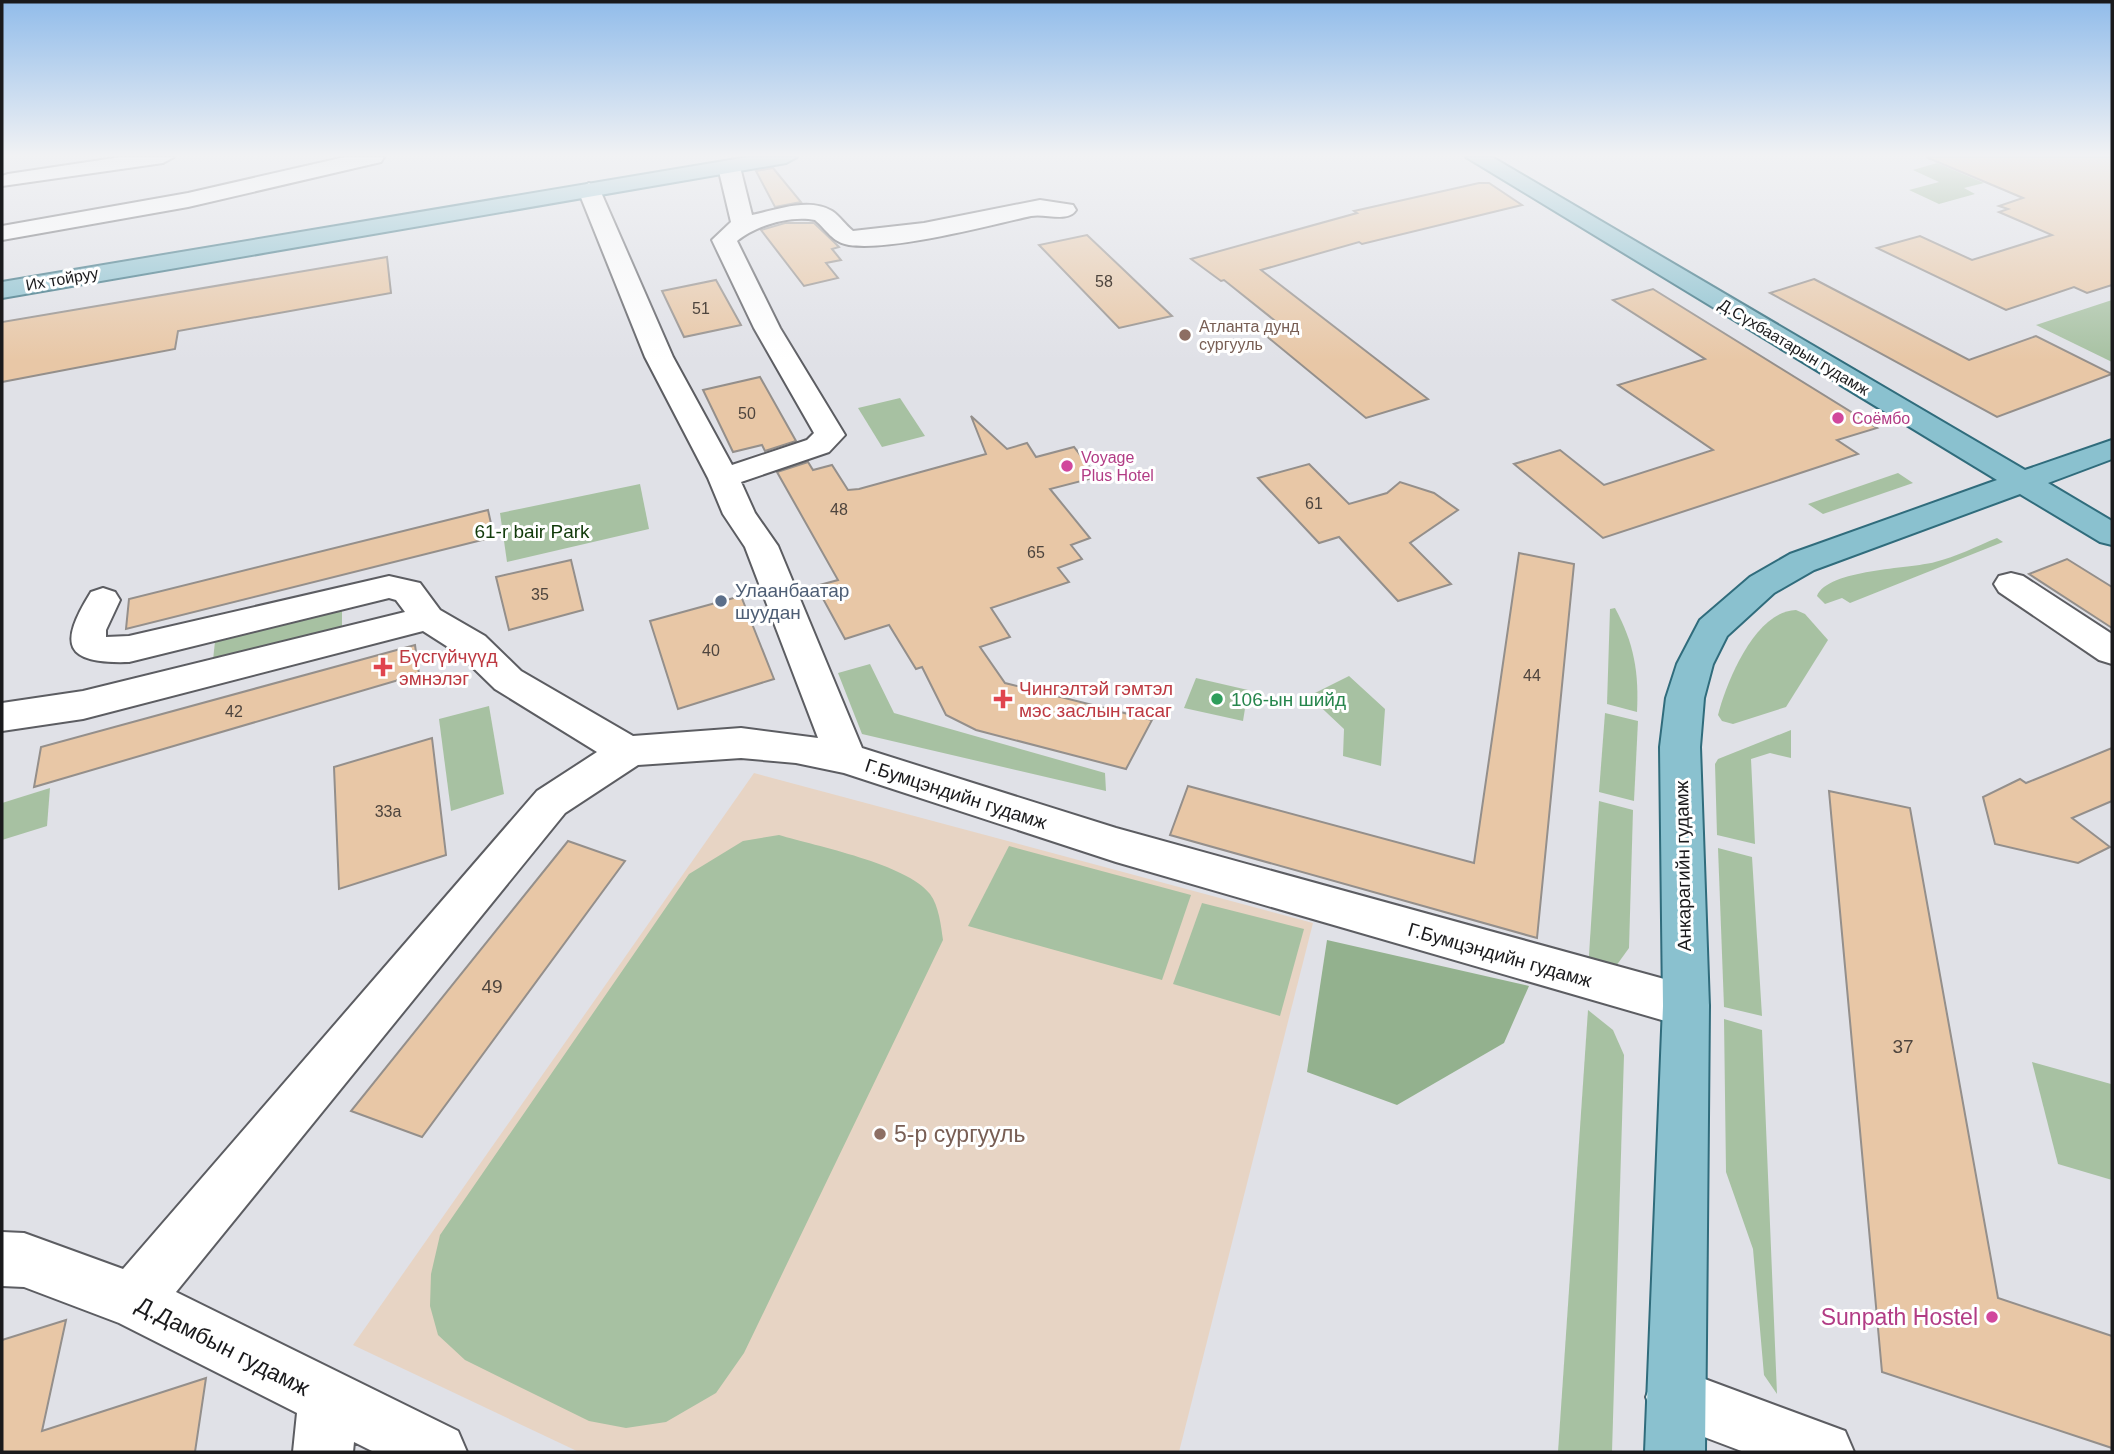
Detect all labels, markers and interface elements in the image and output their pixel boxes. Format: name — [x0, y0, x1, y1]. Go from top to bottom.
street label: Их тойруу — [24, 264, 100, 294]
house number: 58 — [1095, 273, 1113, 290]
street label: Д.Сүхбаатарын гудамж — [1716, 295, 1872, 399]
house number: 51 — [692, 300, 710, 317]
place label: Атланта дунд сургууль — [1199, 318, 1300, 353]
marker: Атланта дунд сургууль — [1177, 327, 1193, 343]
house number: 50 — [738, 405, 756, 422]
marker: Соёмбо — [1830, 410, 1846, 426]
place label: Соёмбо — [1852, 410, 1910, 427]
place label: Voyage Plus Hotel — [1081, 449, 1154, 484]
marker: Voyage Plus Hotel — [1059, 458, 1075, 474]
house number: 61 — [1305, 495, 1323, 512]
house number: 48 — [830, 501, 848, 518]
park label: 61-r bair Park — [474, 521, 590, 542]
house number: 65 — [1027, 544, 1045, 561]
place label: Улаанбаатар шуудан — [735, 580, 849, 623]
house number: 35 — [531, 586, 549, 603]
marker: Улаанбаатар шуудан — [713, 593, 729, 609]
house number: 40 — [702, 642, 720, 659]
place label: Бүсгүйчүүд эмнэлэг — [399, 646, 498, 689]
marker: Бүсгүйчүүд эмнэлэг — [373, 657, 393, 677]
house number: 44 — [1523, 667, 1541, 684]
place label: Чингэлтэй гэмтэл мэс заслын тасаг — [1019, 678, 1173, 721]
marker: Чингэлтэй гэмтэл мэс заслын тасаг — [993, 689, 1013, 709]
place label: 106-ын шийд — [1231, 689, 1346, 710]
marker: 106-ын шийд — [1209, 691, 1225, 707]
house number: 42 — [225, 703, 243, 720]
street label: Г.Бумцэндийн гудамж — [862, 755, 1050, 833]
street label: Анкарагийн гудамж — [1671, 780, 1695, 952]
house number: 33а — [375, 803, 401, 820]
street label: Г.Бумцэндийн гудамж — [1406, 919, 1595, 991]
house number: 49 — [481, 976, 503, 997]
house number: 37 — [1892, 1036, 1914, 1057]
place label: 5-р сургууль — [894, 1121, 1025, 1147]
marker: 5-р сургууль — [872, 1126, 888, 1142]
street label: Д.Дамбын гудамж — [132, 1291, 315, 1401]
place label: Sunpath Hostel — [1821, 1304, 1978, 1330]
marker: Sunpath Hostel — [1984, 1309, 2000, 1325]

